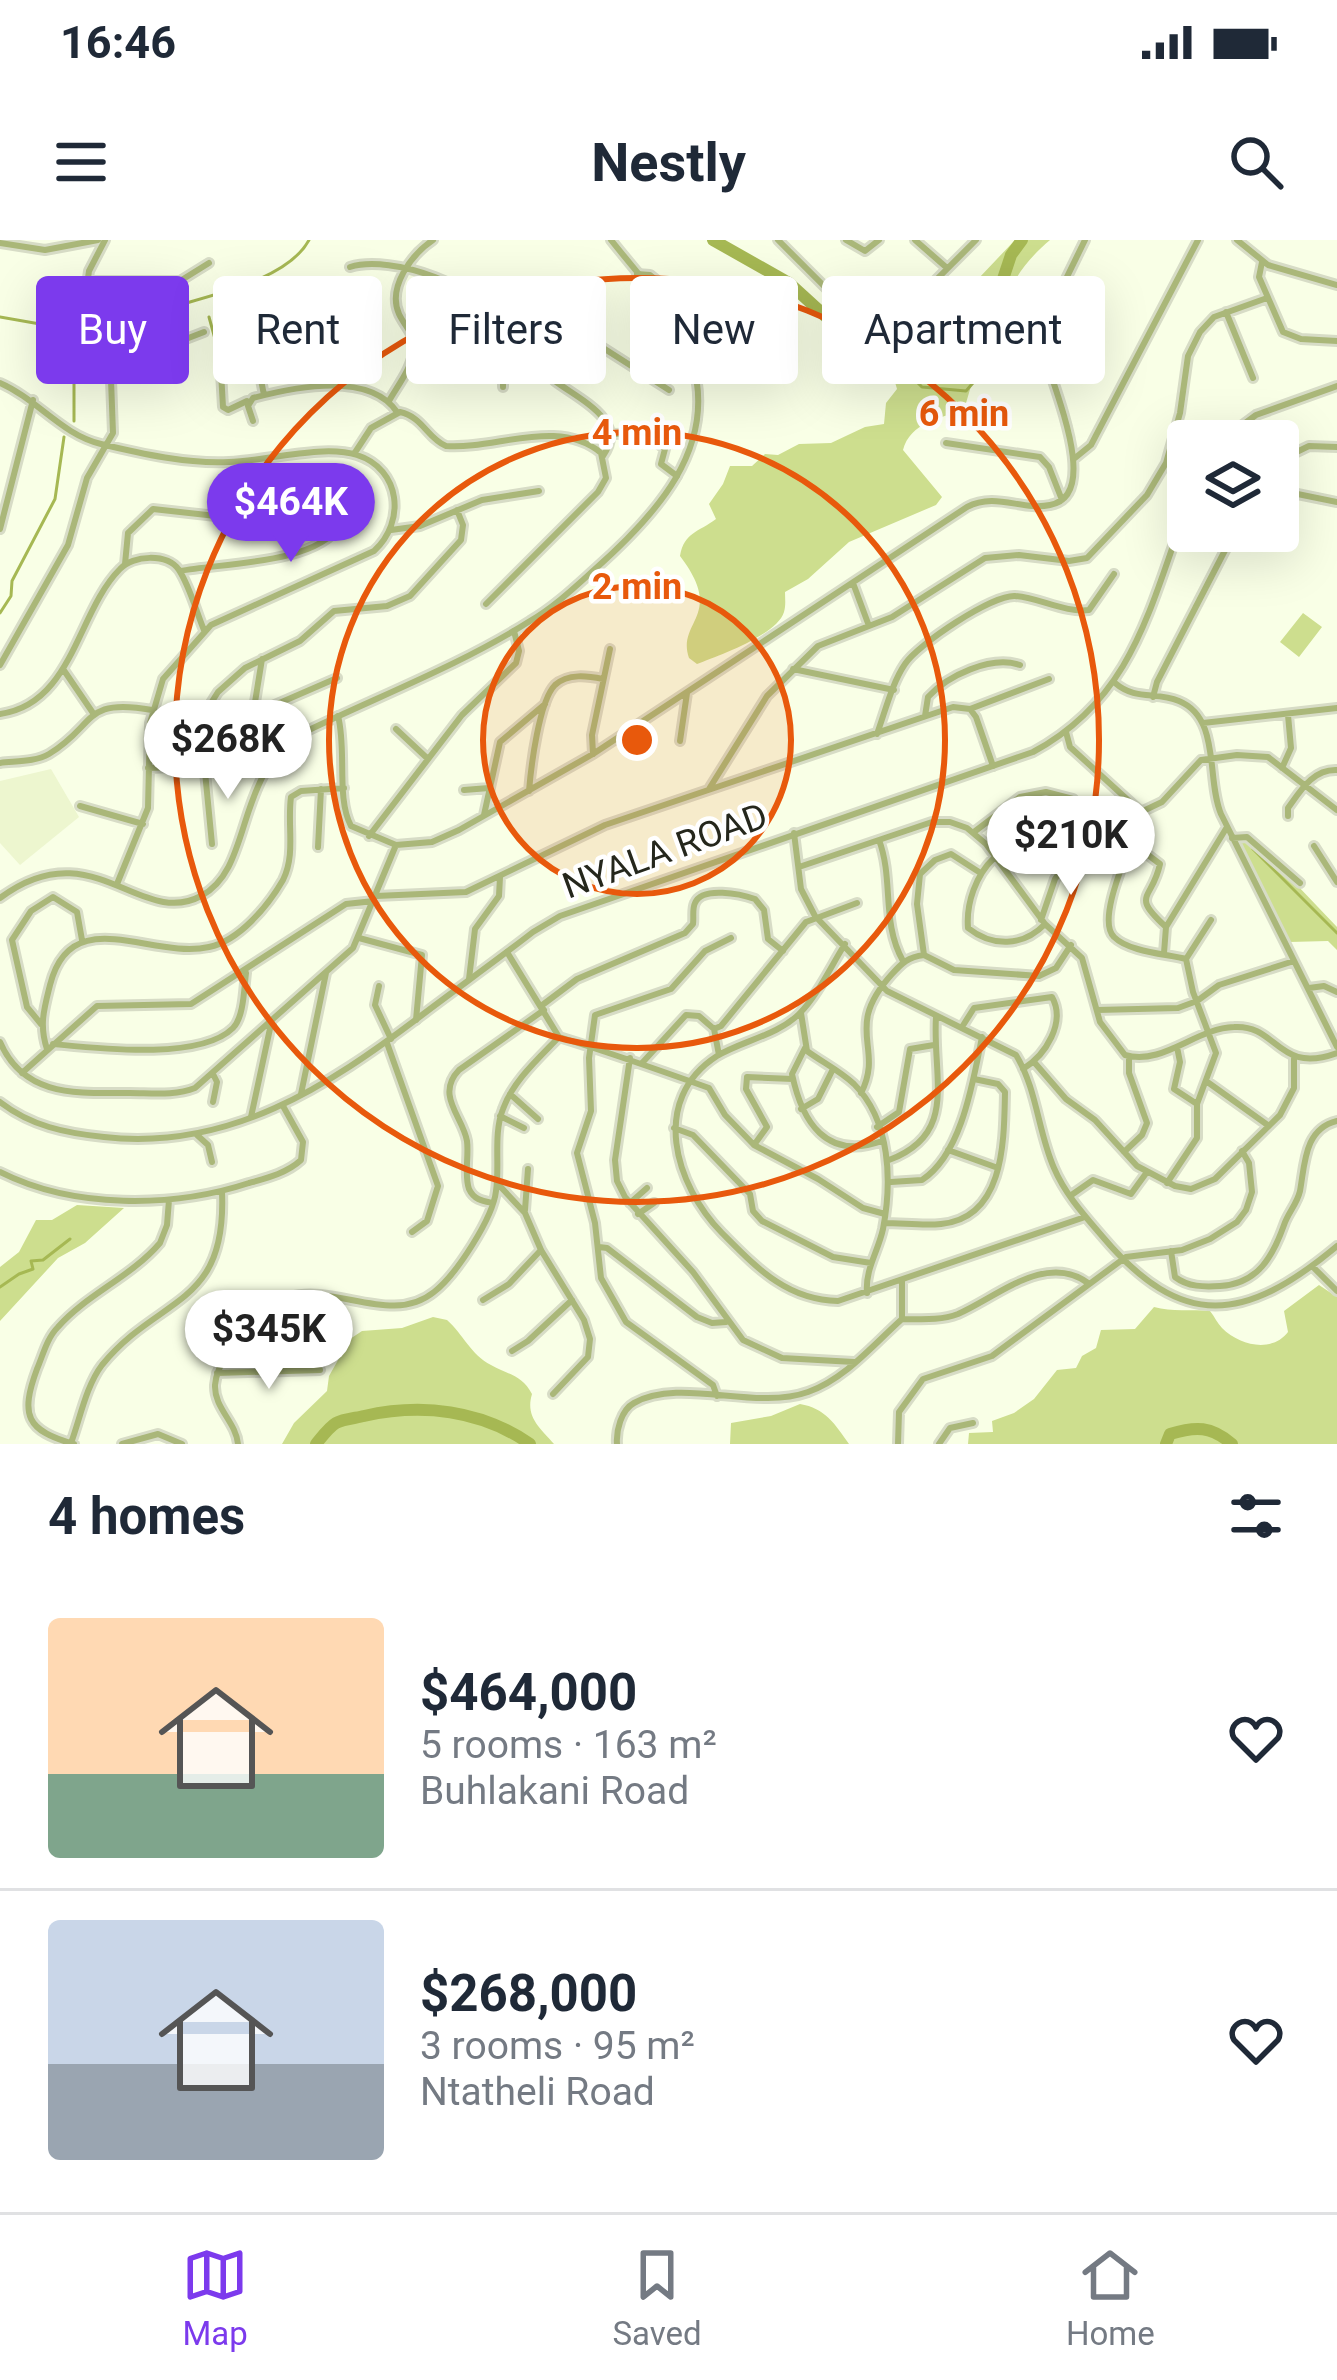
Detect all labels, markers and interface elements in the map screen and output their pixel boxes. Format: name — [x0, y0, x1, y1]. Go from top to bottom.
text: 16:46 — [60, 16, 176, 69]
icon: menu — [48, 129, 114, 195]
icon: search — [1223, 129, 1289, 195]
text: Nestly — [591, 131, 746, 194]
chip: Buy — [36, 276, 189, 384]
chip: Rent — [213, 276, 382, 384]
chip: Filters — [406, 276, 606, 384]
chip: New — [630, 276, 798, 384]
chip: Apartment — [822, 276, 1105, 384]
text: 6 min — [919, 393, 1009, 435]
text: 4 min — [592, 412, 682, 454]
map controls — [1167, 420, 1299, 552]
button: layers — [1167, 420, 1299, 552]
pin: $464K — [207, 463, 375, 565]
text: $464K — [234, 479, 348, 525]
text: 2 min — [592, 566, 682, 608]
pin: $268K — [144, 700, 312, 802]
text: $268K — [171, 716, 285, 762]
centre of rings — [616, 719, 658, 761]
street label: NYALA ROAD — [557, 795, 773, 907]
pin: $210K — [987, 796, 1155, 898]
text: $210K — [1014, 812, 1128, 858]
pin: $345K — [185, 1290, 353, 1392]
text: $345K — [212, 1306, 326, 1352]
icon: filters — [1223, 1483, 1289, 1549]
text: 4 homes — [48, 1487, 245, 1546]
text: $464,000 — [420, 1663, 637, 1722]
icon: home — [144, 1666, 288, 1810]
icon: heart — [1223, 1705, 1289, 1771]
text: 5 rooms · 163 m² — [420, 1722, 717, 1768]
text: Buhlakani Road — [420, 1768, 689, 1814]
text: $268,000 — [420, 1964, 637, 2023]
icon: home — [144, 1968, 288, 2112]
icon: heart — [1223, 2007, 1289, 2073]
text: 3 rooms · 95 m² — [420, 2023, 695, 2069]
text: Ntatheli Road — [420, 2069, 655, 2115]
tab: Map — [182, 2242, 248, 2353]
tab: Saved — [612, 2242, 702, 2353]
tab: Home — [1066, 2242, 1155, 2353]

